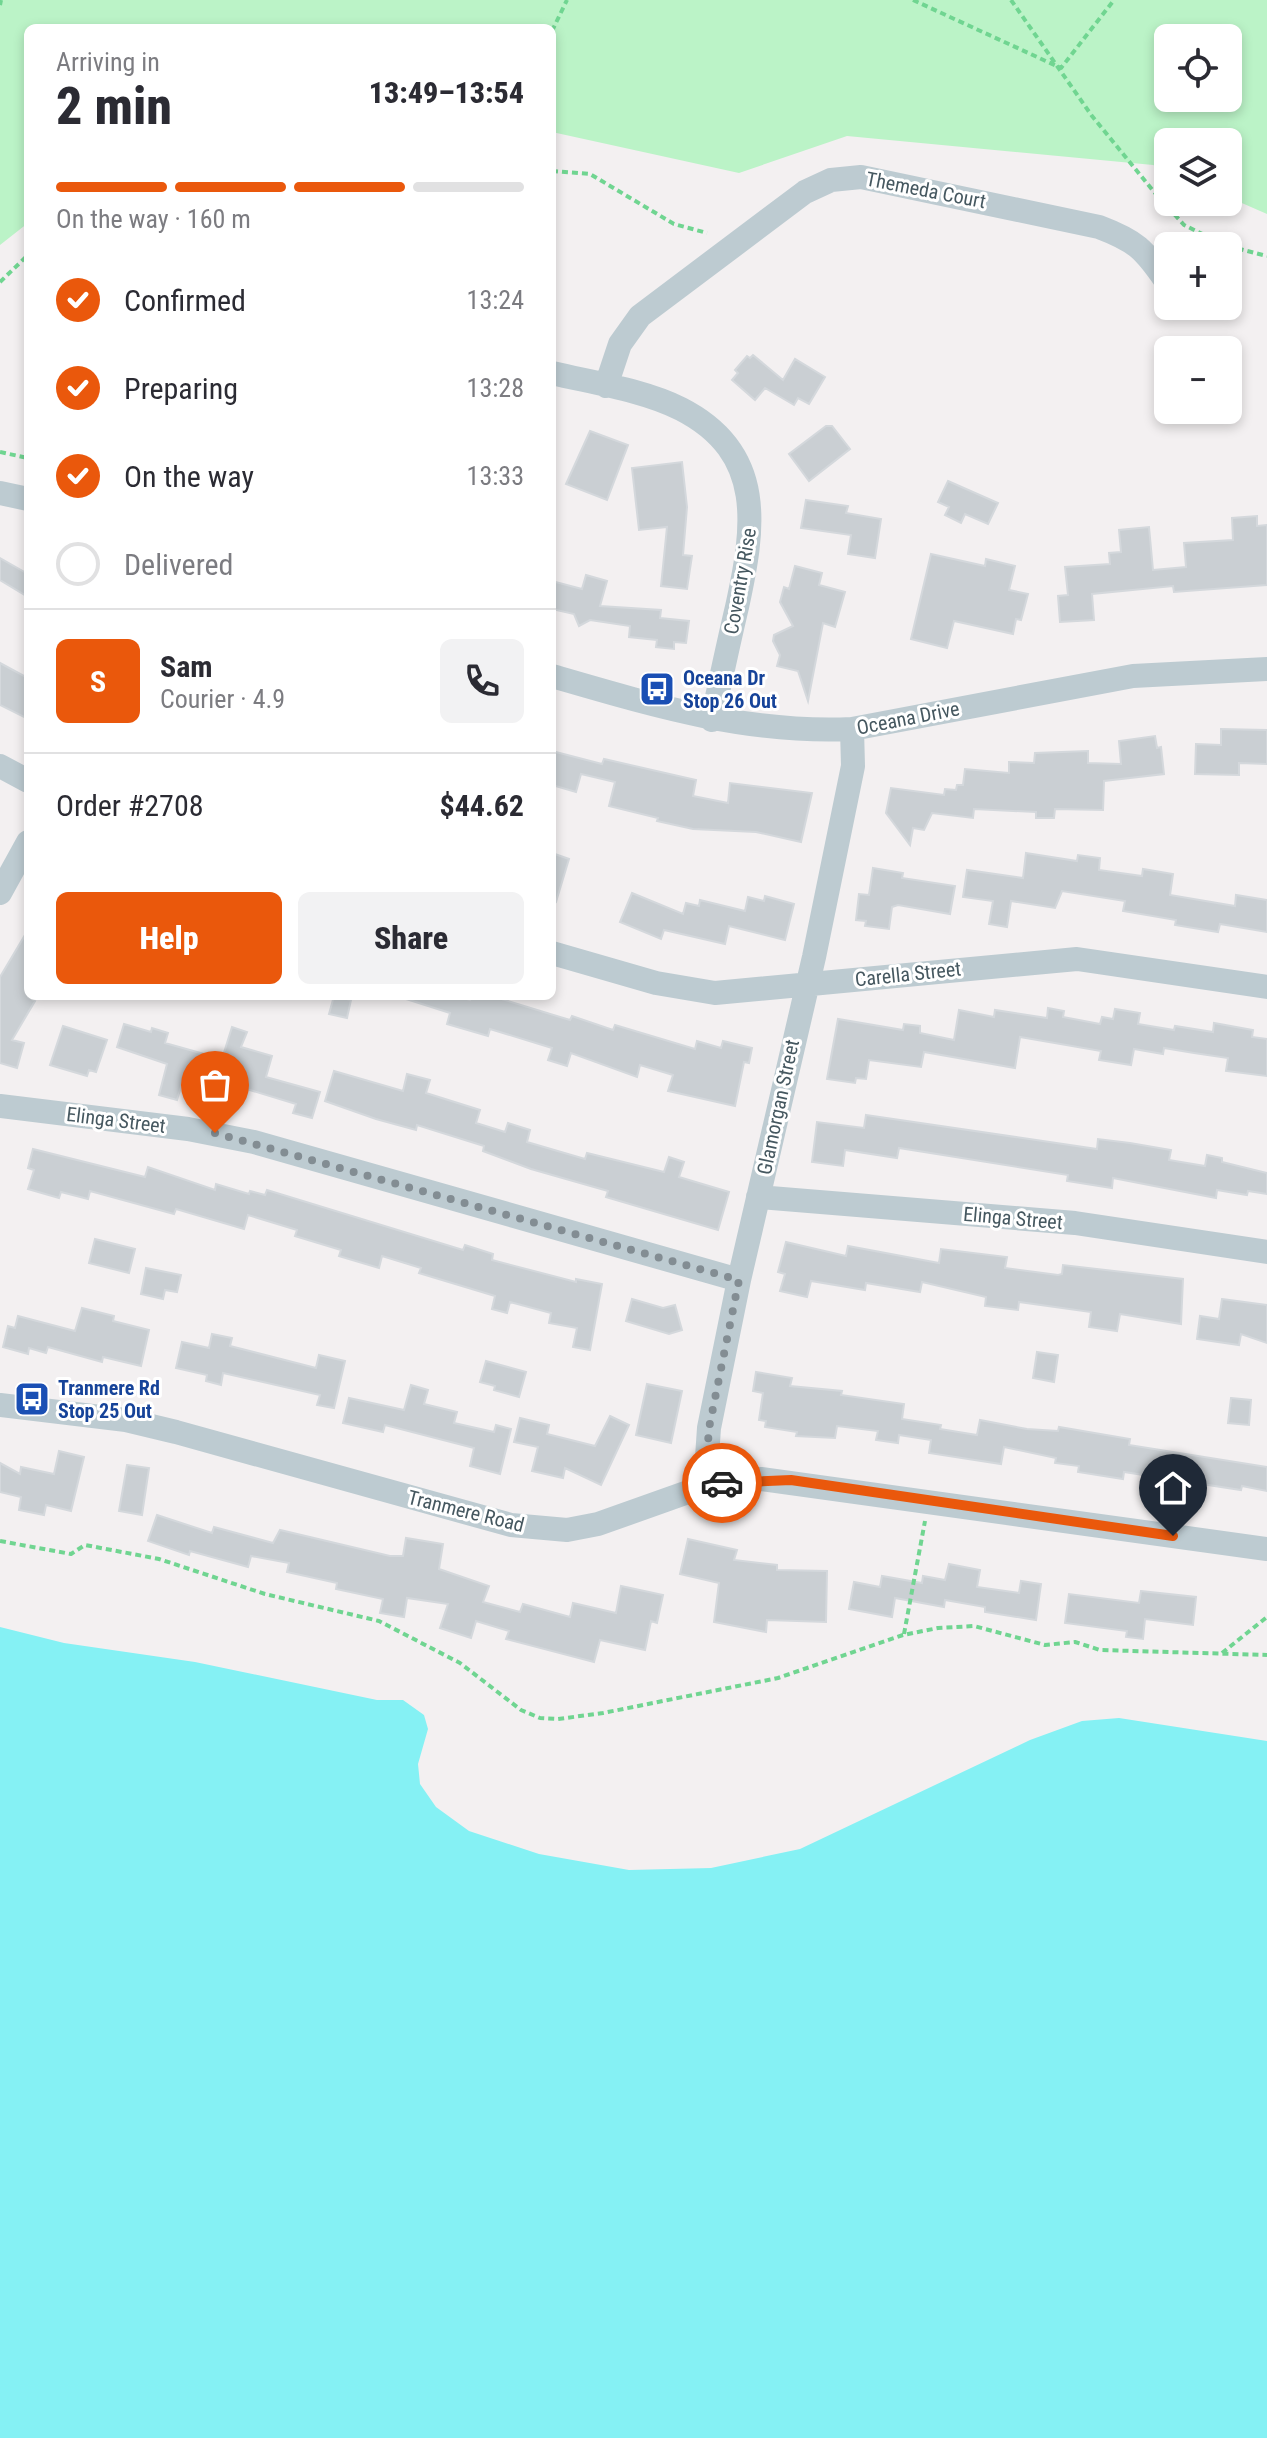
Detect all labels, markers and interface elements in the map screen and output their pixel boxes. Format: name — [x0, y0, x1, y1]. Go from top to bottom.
map controls — [1154, 24, 1242, 424]
button: locate — [1154, 24, 1242, 112]
text: Arriving in — [56, 47, 160, 77]
text: 13:49–13:54 — [369, 75, 524, 110]
text: 2 min — [56, 76, 172, 137]
button: layers — [1154, 128, 1242, 216]
street label: Themeda Court — [864, 167, 988, 213]
text: On the way · 160 m — [56, 204, 251, 234]
button: + — [1154, 232, 1242, 320]
icon: check — [56, 278, 100, 322]
text: Confirmed — [124, 283, 246, 318]
text: 13:24 — [467, 285, 524, 315]
button: − — [1154, 336, 1242, 424]
icon: check — [56, 366, 100, 410]
text: Preparing — [124, 371, 238, 406]
text: 13:28 — [467, 373, 524, 403]
icon: check — [56, 454, 100, 498]
text: On the way — [124, 459, 254, 494]
text: 13:33 — [467, 461, 524, 491]
street label: Coventry Rise — [719, 526, 761, 636]
text: Delivered — [124, 547, 233, 582]
button: phone — [440, 639, 524, 723]
text: Sam — [160, 649, 213, 684]
text: S — [90, 664, 106, 699]
place label: Oceana Dr Stop 26 Out — [683, 666, 777, 713]
bus stop icon: Oceana Dr Stop 26 Out — [638, 670, 676, 708]
text: Courier · 4.9 — [160, 684, 285, 714]
street label: Oceana Drive — [855, 696, 961, 740]
text: Order #2708 — [56, 788, 204, 823]
text: $44.62 — [439, 788, 524, 823]
button: Help — [56, 892, 282, 984]
button: Share — [298, 892, 524, 984]
street label: Carella Street — [854, 956, 962, 991]
street label: Glamorgan Street — [752, 1037, 804, 1177]
pin — [181, 1051, 249, 1133]
icon: bag — [193, 1063, 237, 1107]
street label: Elinga Street — [65, 1102, 167, 1138]
street label: Elinga Street — [962, 1202, 1064, 1234]
place label: Tranmere Rd Stop 25 Out — [58, 1376, 160, 1423]
bus stop icon: Tranmere Rd Stop 25 Out — [13, 1380, 51, 1418]
courier — [682, 1443, 762, 1523]
pin — [1139, 1454, 1207, 1536]
icon: car — [700, 1461, 744, 1505]
icon: home — [1151, 1466, 1195, 1510]
street label: Tranmere Road — [405, 1485, 527, 1537]

